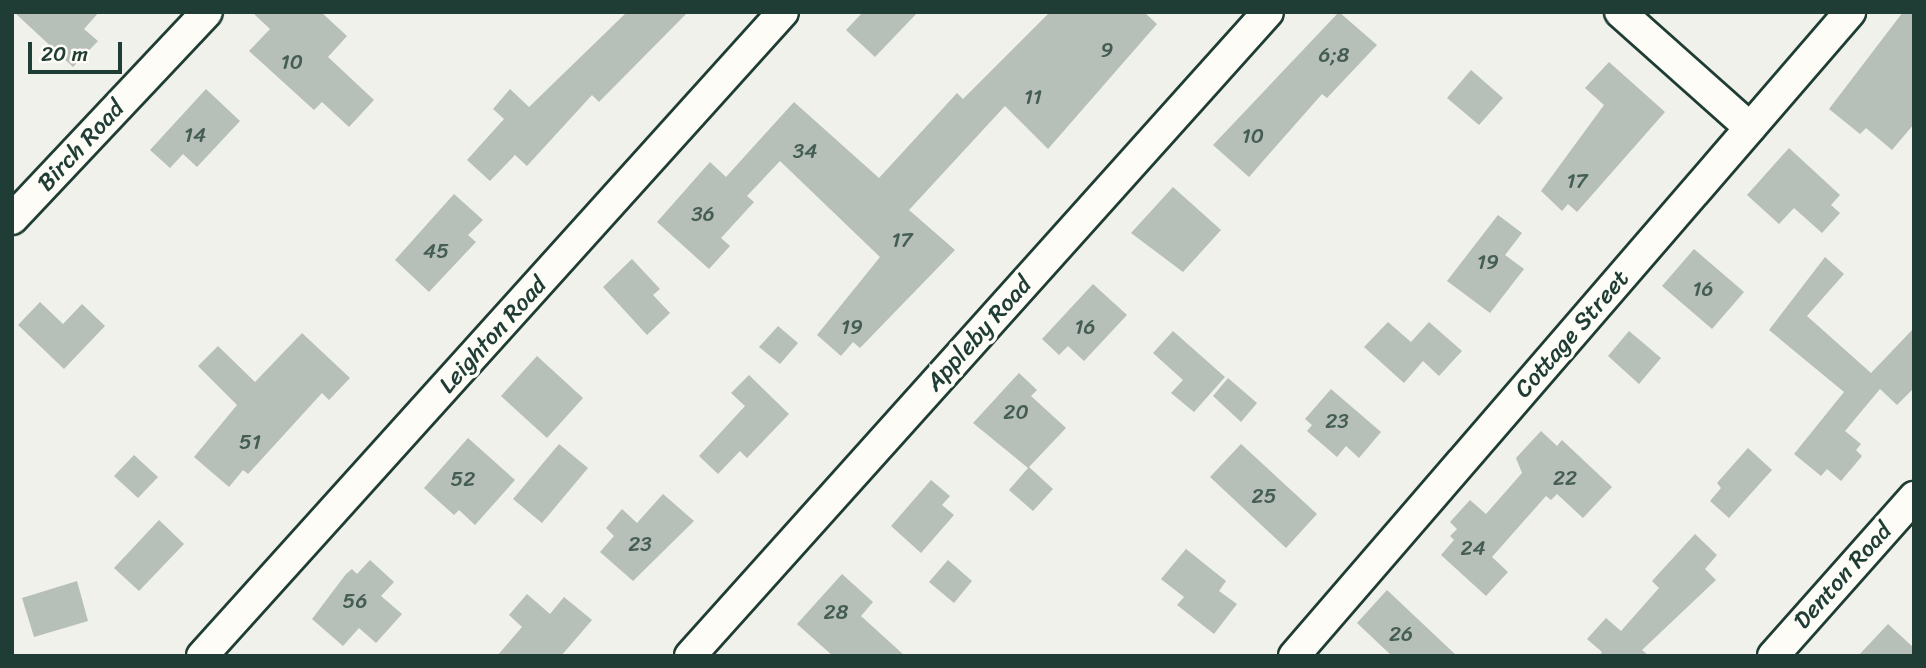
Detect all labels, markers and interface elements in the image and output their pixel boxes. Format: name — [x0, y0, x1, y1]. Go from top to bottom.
scale bar — [32, 28, 126, 72]
text: 20 m — [41, 35, 88, 73]
house number: 9 — [1101, 37, 1113, 63]
house number: 6;8 — [1319, 42, 1349, 68]
house number: 10 — [281, 49, 303, 75]
house number: 11 — [1024, 84, 1042, 110]
street label: Birch Road — [32, 95, 130, 197]
house number: 14 — [184, 122, 206, 148]
house number: 10 — [1242, 123, 1264, 149]
house number: 34 — [793, 138, 817, 164]
house number: 17 — [1567, 168, 1587, 194]
house number: 36 — [691, 201, 715, 227]
house number: 17 — [892, 227, 912, 253]
house number: 45 — [423, 238, 449, 264]
house number: 19 — [1477, 249, 1499, 275]
street label: Cottage Street — [1509, 265, 1635, 403]
street label: Leighton Road — [433, 271, 553, 399]
street label: Appleby Road — [920, 271, 1038, 397]
house number: 16 — [1693, 276, 1713, 302]
house number: 19 — [841, 314, 863, 340]
house number: 16 — [1075, 314, 1095, 340]
house number: 20 — [1003, 399, 1029, 425]
house number: 23 — [1325, 408, 1349, 434]
house number: 51 — [239, 429, 261, 455]
house number: 22 — [1553, 465, 1577, 491]
house number: 52 — [451, 466, 475, 492]
house number: 25 — [1252, 483, 1276, 509]
street label: Denton Road — [1788, 517, 1898, 635]
house number: 23 — [628, 531, 652, 557]
house number: 24 — [1460, 535, 1486, 561]
house number: 56 — [343, 588, 367, 614]
house number: 28 — [824, 599, 848, 625]
house number: 26 — [1389, 621, 1413, 647]

